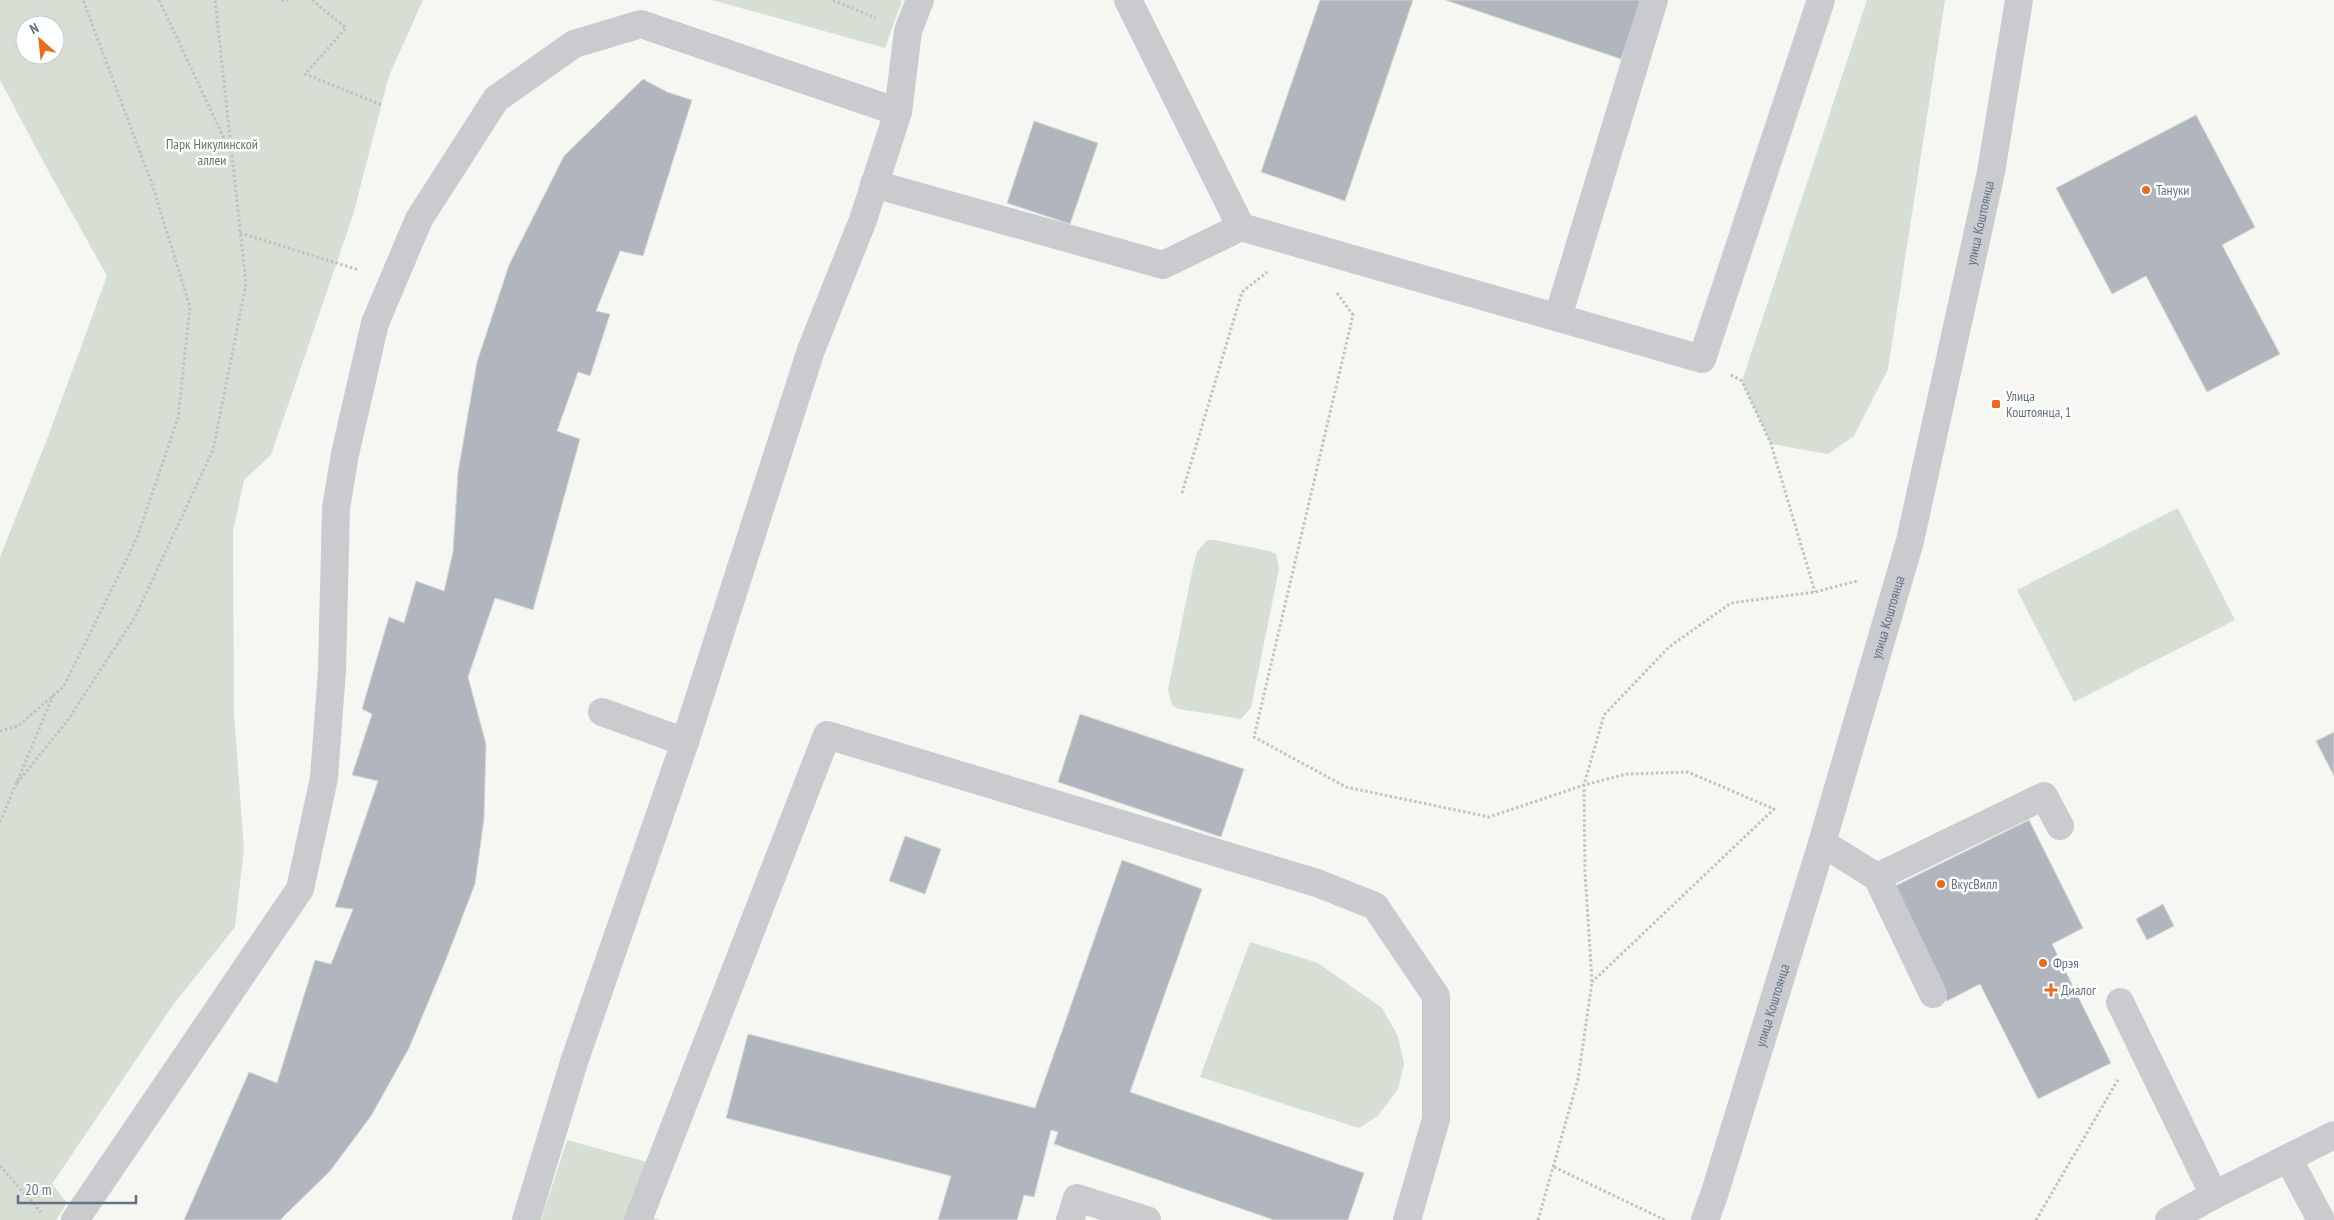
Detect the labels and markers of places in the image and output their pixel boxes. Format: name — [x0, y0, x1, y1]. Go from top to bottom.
place label: Тануки — [2156, 181, 2190, 199]
marker: Тануки — [2140, 184, 2152, 196]
place label: Улица Коштоянца, 1 — [2006, 387, 2071, 421]
marker: Улица Коштоянца, 1 — [1990, 398, 2002, 410]
place label: ВкусВилл — [1951, 875, 1997, 893]
marker: ВкусВилл — [1935, 878, 1947, 890]
place label: Фрэя — [2053, 954, 2079, 972]
marker: Фрэя — [2037, 957, 2049, 969]
place label: Диалог — [2061, 981, 2097, 999]
marker: Диалог — [2045, 984, 2057, 996]

